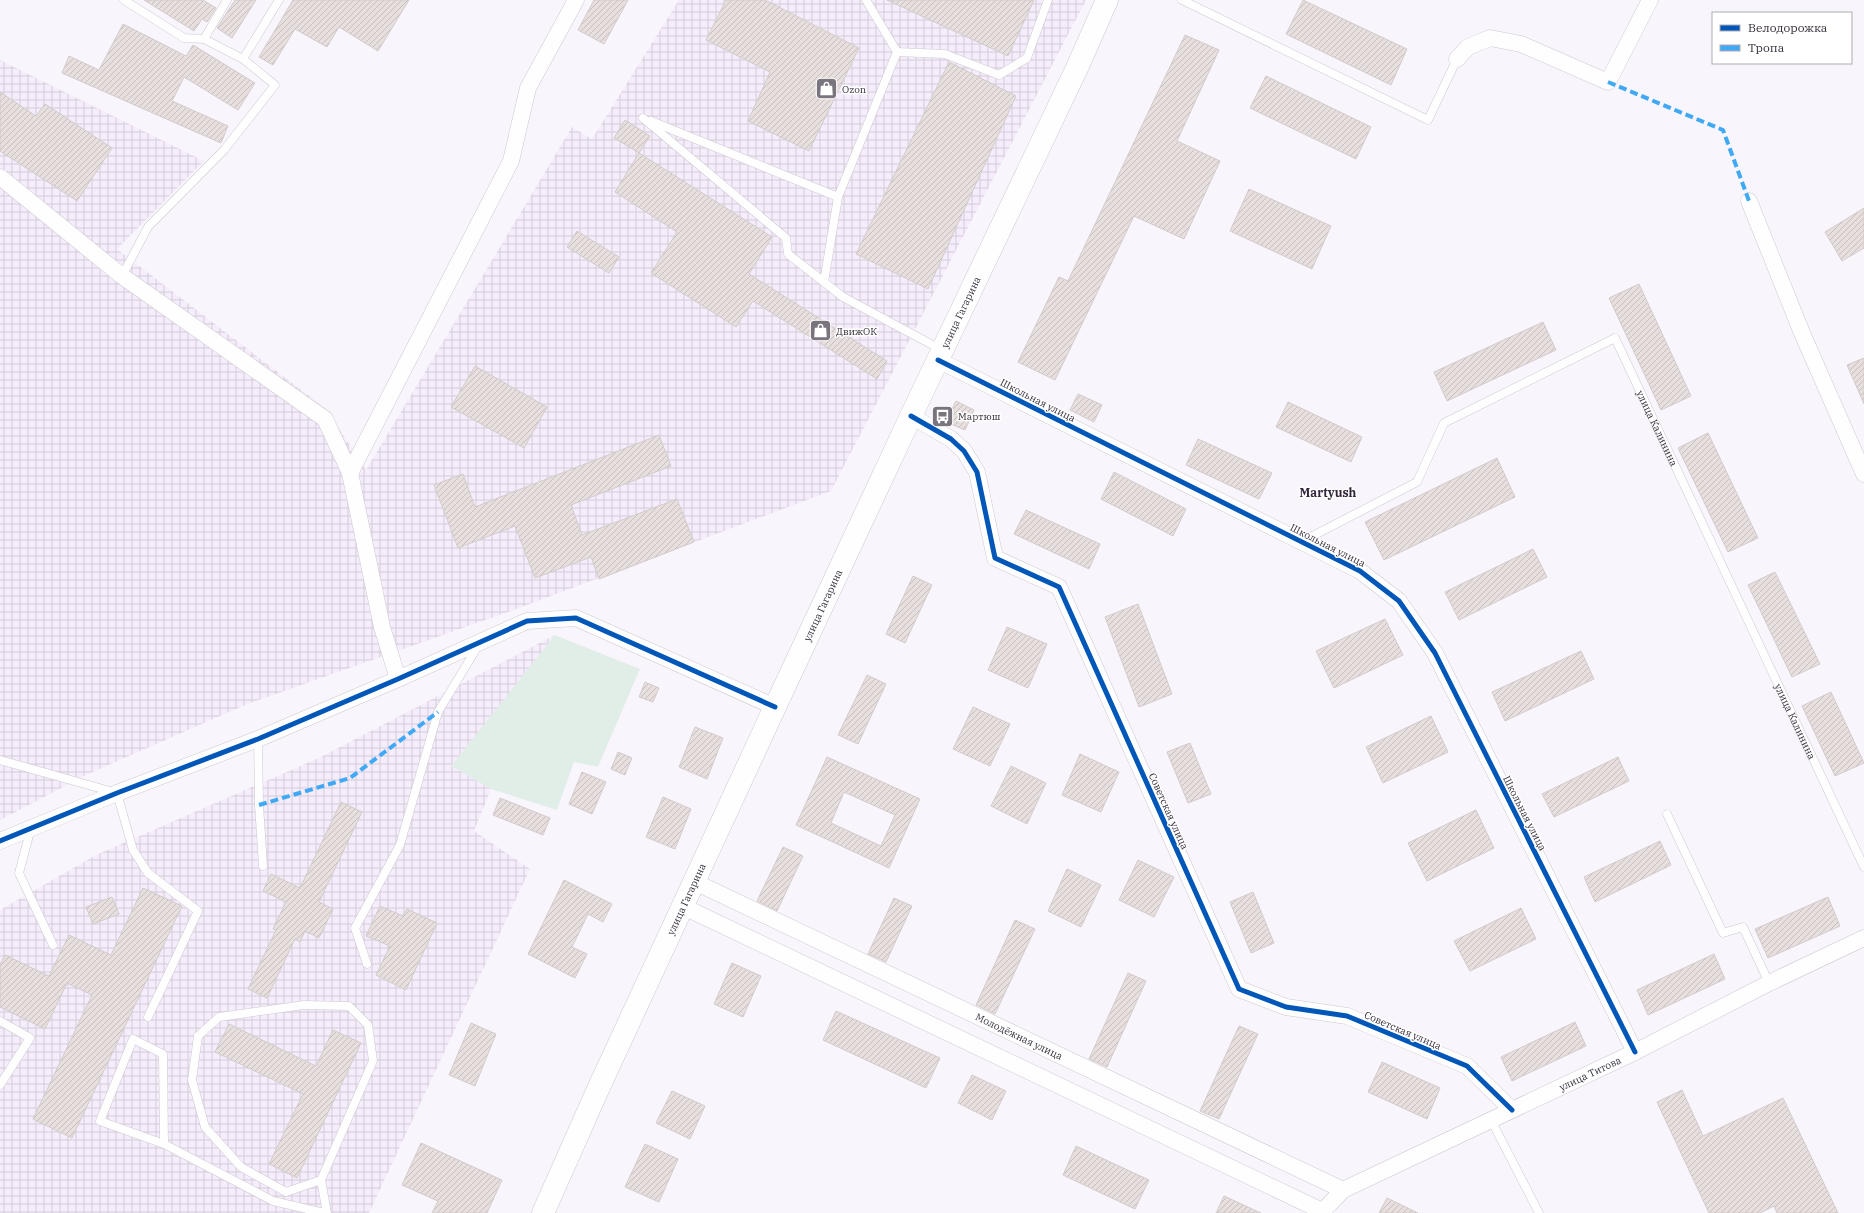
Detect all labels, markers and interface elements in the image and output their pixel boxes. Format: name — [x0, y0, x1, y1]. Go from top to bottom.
legend — [1712, 12, 1852, 64]
text: Велодорожка — [1748, 20, 1828, 35]
text: Тропа — [1748, 40, 1785, 55]
shop icon: Ozon — [813, 76, 839, 102]
place label: Ozon — [842, 83, 867, 96]
street label: улица Гагарина — [938, 274, 984, 350]
shop icon: ДвижОК — [807, 318, 833, 344]
place label: ДвижОК — [836, 325, 877, 338]
street label: Школьная улица — [998, 376, 1078, 425]
street label: улица Калинина — [1634, 388, 1681, 469]
bus stop icon: Мартюш — [930, 403, 956, 429]
place label: Мартюш — [958, 410, 1001, 423]
district label: Martyush — [1300, 485, 1357, 500]
street label: Школьная улица — [1288, 521, 1368, 570]
street label: улица Гагарина — [801, 567, 846, 643]
street label: улица Калинина — [1772, 681, 1819, 762]
street label: Советская улица — [1146, 771, 1191, 852]
street label: Школьная улица — [1500, 773, 1549, 853]
street label: улица Гагарина — [664, 861, 709, 937]
street label: Советская улица — [1362, 1008, 1444, 1053]
street label: Молодёжная улица — [973, 1010, 1065, 1063]
street label: улица Титова — [1557, 1053, 1624, 1094]

